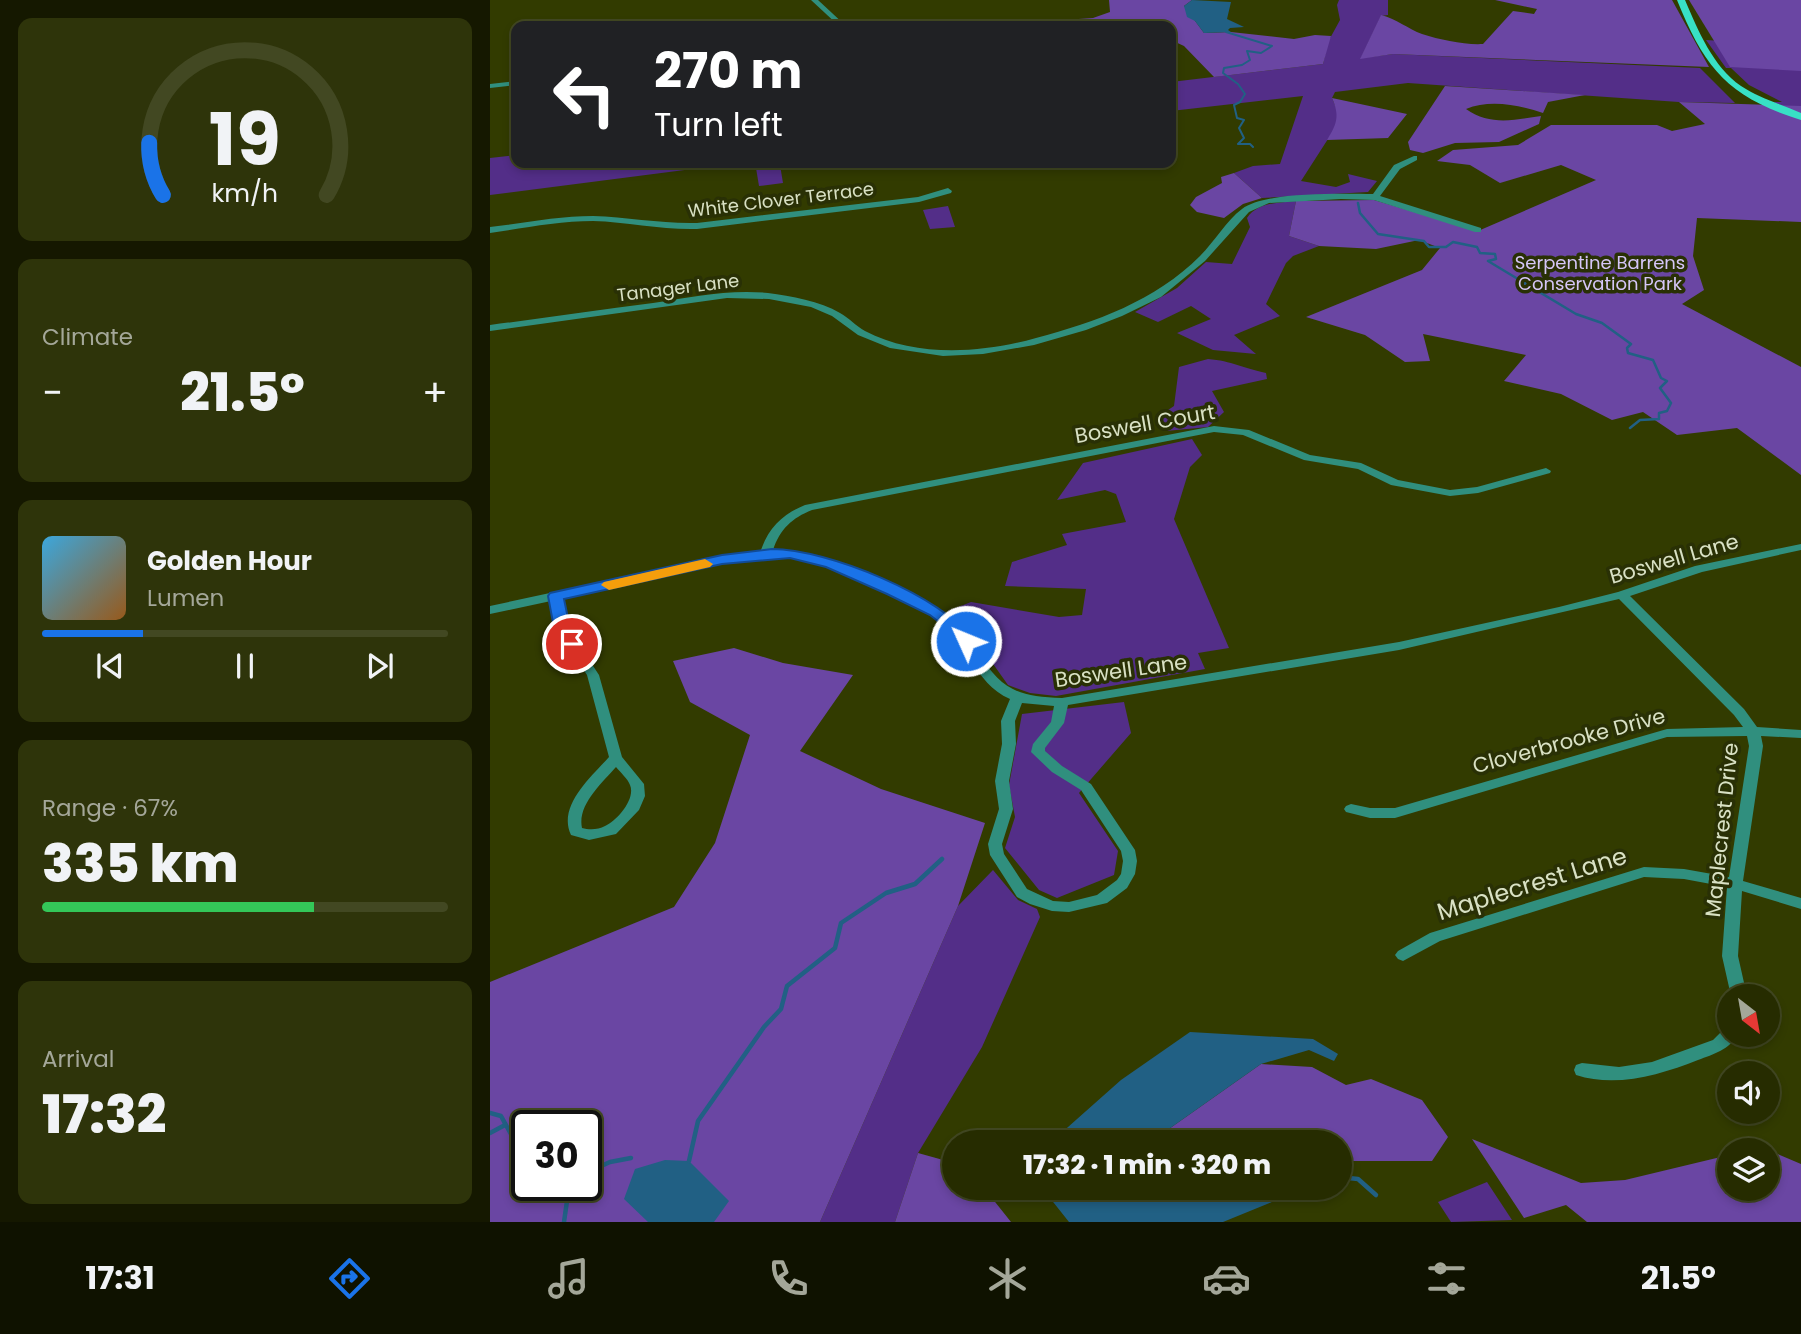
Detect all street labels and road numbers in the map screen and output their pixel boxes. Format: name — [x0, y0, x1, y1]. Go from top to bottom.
street label: White Clover Terrace — [686, 176, 875, 223]
street label: Tanager Lane — [615, 268, 741, 307]
street label: Boswell Court — [1072, 397, 1217, 450]
street label: Boswell Lane — [1606, 526, 1742, 591]
street label: Boswell Lane — [1053, 647, 1189, 694]
street label: Cloverbrooke Drive — [1469, 701, 1668, 780]
street label: Maplecrest Drive — [1698, 741, 1745, 919]
street label: Maplecrest Lane — [1433, 839, 1631, 928]

